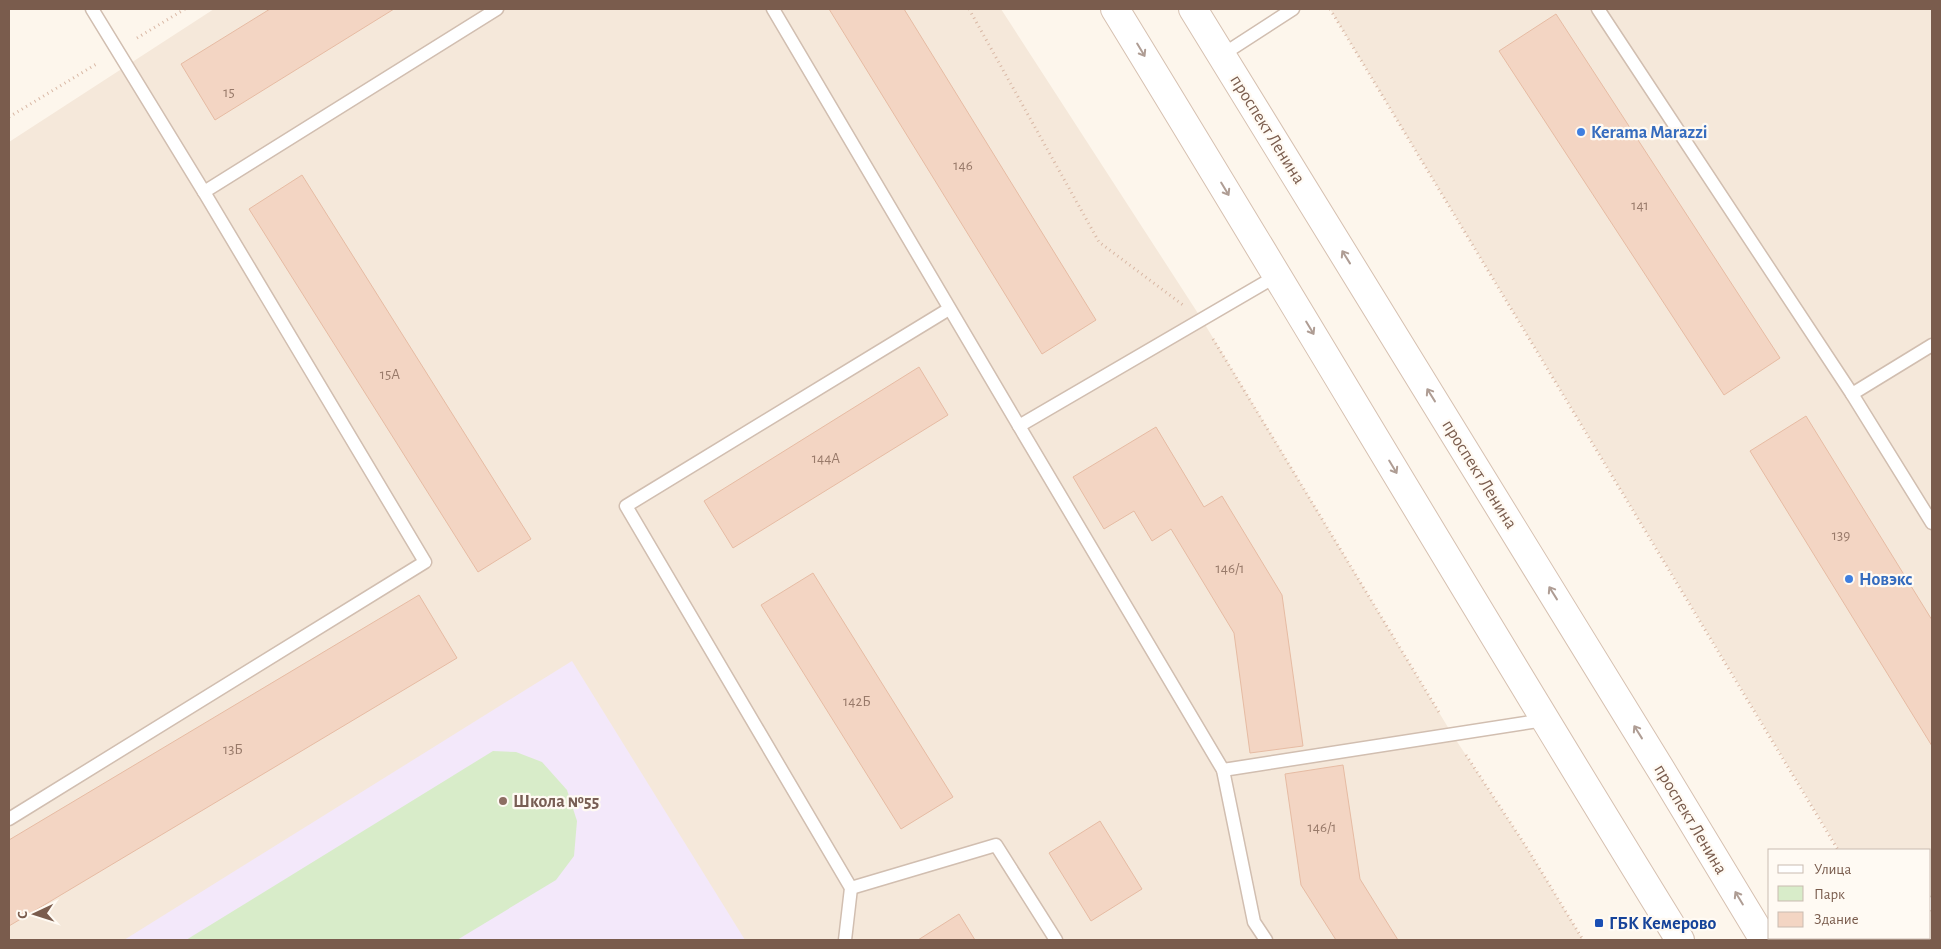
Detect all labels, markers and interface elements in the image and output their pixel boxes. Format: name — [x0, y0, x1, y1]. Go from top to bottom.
one-way arrow — [1136, 43, 1146, 57]
street label: проспект Ленина — [1226, 72, 1308, 187]
house number: 15 — [223, 85, 235, 100]
place label: Kerama Marazzi — [1591, 124, 1708, 142]
marker: Kerama Marazzi — [1575, 126, 1587, 138]
house number: 146 — [953, 158, 973, 173]
one-way arrow — [1220, 182, 1231, 196]
house number: 141 — [1631, 198, 1649, 213]
one-way arrow — [1341, 250, 1351, 264]
one-way arrow — [1305, 320, 1315, 335]
house number: 15А — [380, 367, 400, 382]
one-way arrow — [1426, 388, 1436, 402]
street label: проспект Ленина — [1438, 417, 1520, 532]
house number: 144А — [812, 451, 840, 466]
one-way arrow — [1388, 460, 1398, 474]
house number: 139 — [1832, 528, 1850, 543]
house number: 146/1 — [1216, 561, 1244, 576]
place label: Новэкс — [1859, 571, 1913, 589]
marker: Новэкс — [1843, 573, 1855, 585]
one-way arrow — [1547, 587, 1557, 601]
house number: 142Б — [843, 694, 871, 709]
one-way arrow — [1632, 725, 1642, 739]
house number: 13Б — [223, 742, 243, 757]
street label: проспект Ленина — [1650, 761, 1730, 878]
place label: Школа №55 — [513, 793, 600, 811]
marker: Школа №55 — [497, 795, 509, 807]
house number: 146/1 — [1308, 820, 1336, 835]
legend — [1768, 849, 1931, 939]
text: Улица — [1814, 862, 1851, 877]
text: Парк — [1814, 887, 1845, 902]
north arrow — [10, 889, 60, 939]
one-way arrow — [1733, 892, 1743, 906]
text: С — [16, 910, 30, 919]
text: Здание — [1814, 912, 1859, 927]
place label: ГБК Кемерово — [1609, 915, 1716, 933]
marker: ГБК Кемерово — [1593, 917, 1605, 929]

